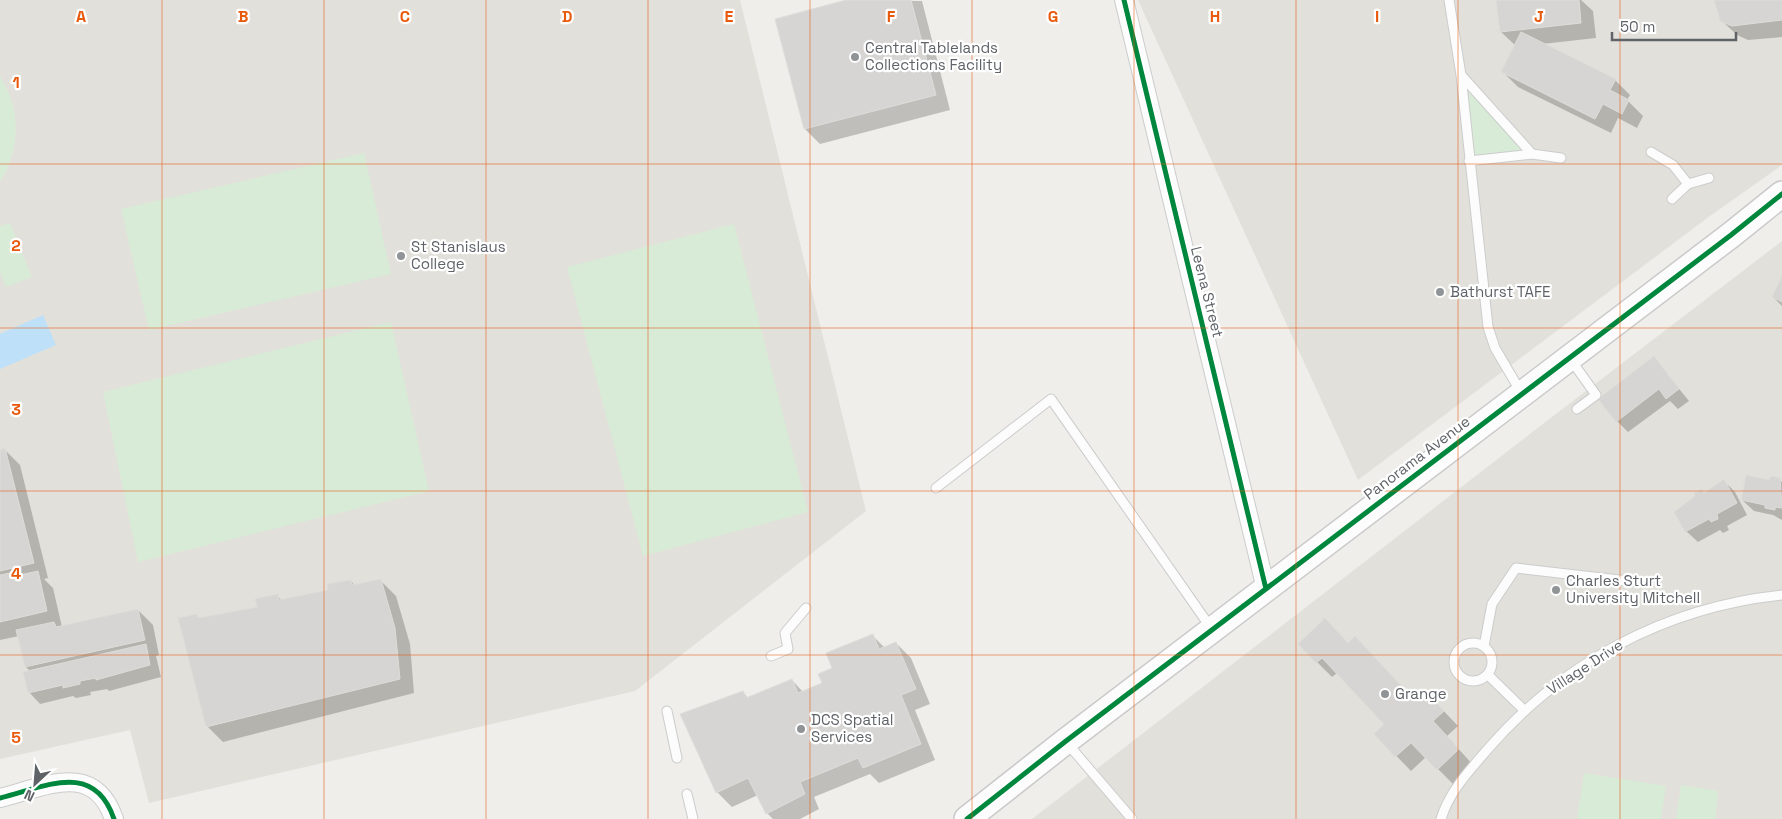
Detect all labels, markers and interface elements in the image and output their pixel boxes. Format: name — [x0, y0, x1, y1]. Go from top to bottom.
text: A — [76, 6, 86, 27]
text: B — [238, 6, 248, 27]
text: C — [400, 6, 410, 27]
text: D — [562, 6, 572, 27]
text: E — [725, 6, 734, 27]
text: F — [887, 6, 896, 27]
text: G — [1048, 6, 1058, 27]
text: H — [1210, 6, 1220, 27]
text: I — [1375, 6, 1379, 27]
text: J — [1534, 6, 1544, 27]
scale bar — [1612, 10, 1736, 42]
text: 50 m — [1620, 17, 1655, 36]
place label: Central Tablelands Collections Facility — [865, 38, 1002, 74]
marker: Central Tablelands Collections Facility — [849, 51, 861, 63]
text: 1 — [12, 72, 20, 93]
text: 2 — [11, 235, 21, 256]
place label: St Stanislaus College — [411, 237, 506, 273]
street label: Leena Street — [1187, 244, 1228, 340]
marker: St Stanislaus College — [395, 250, 407, 262]
place label: Bathurst TAFE — [1450, 282, 1551, 301]
marker: Bathurst TAFE — [1434, 286, 1446, 298]
text: 3 — [11, 399, 21, 420]
street label: Panorama Avenue — [1360, 411, 1474, 504]
text: 4 — [11, 563, 21, 584]
place label: Charles Sturt University Mitchell — [1566, 571, 1700, 607]
marker: Charles Sturt University Mitchell — [1550, 584, 1562, 596]
street label: Village Drive — [1543, 635, 1626, 698]
place label: Grange — [1395, 684, 1447, 703]
marker: Grange — [1379, 688, 1391, 700]
place label: DCS Spatial Services — [811, 710, 894, 746]
marker: DCS Spatial Services — [795, 723, 807, 735]
text: 5 — [11, 727, 21, 748]
north arrow — [10, 759, 60, 809]
text: N — [21, 786, 37, 806]

